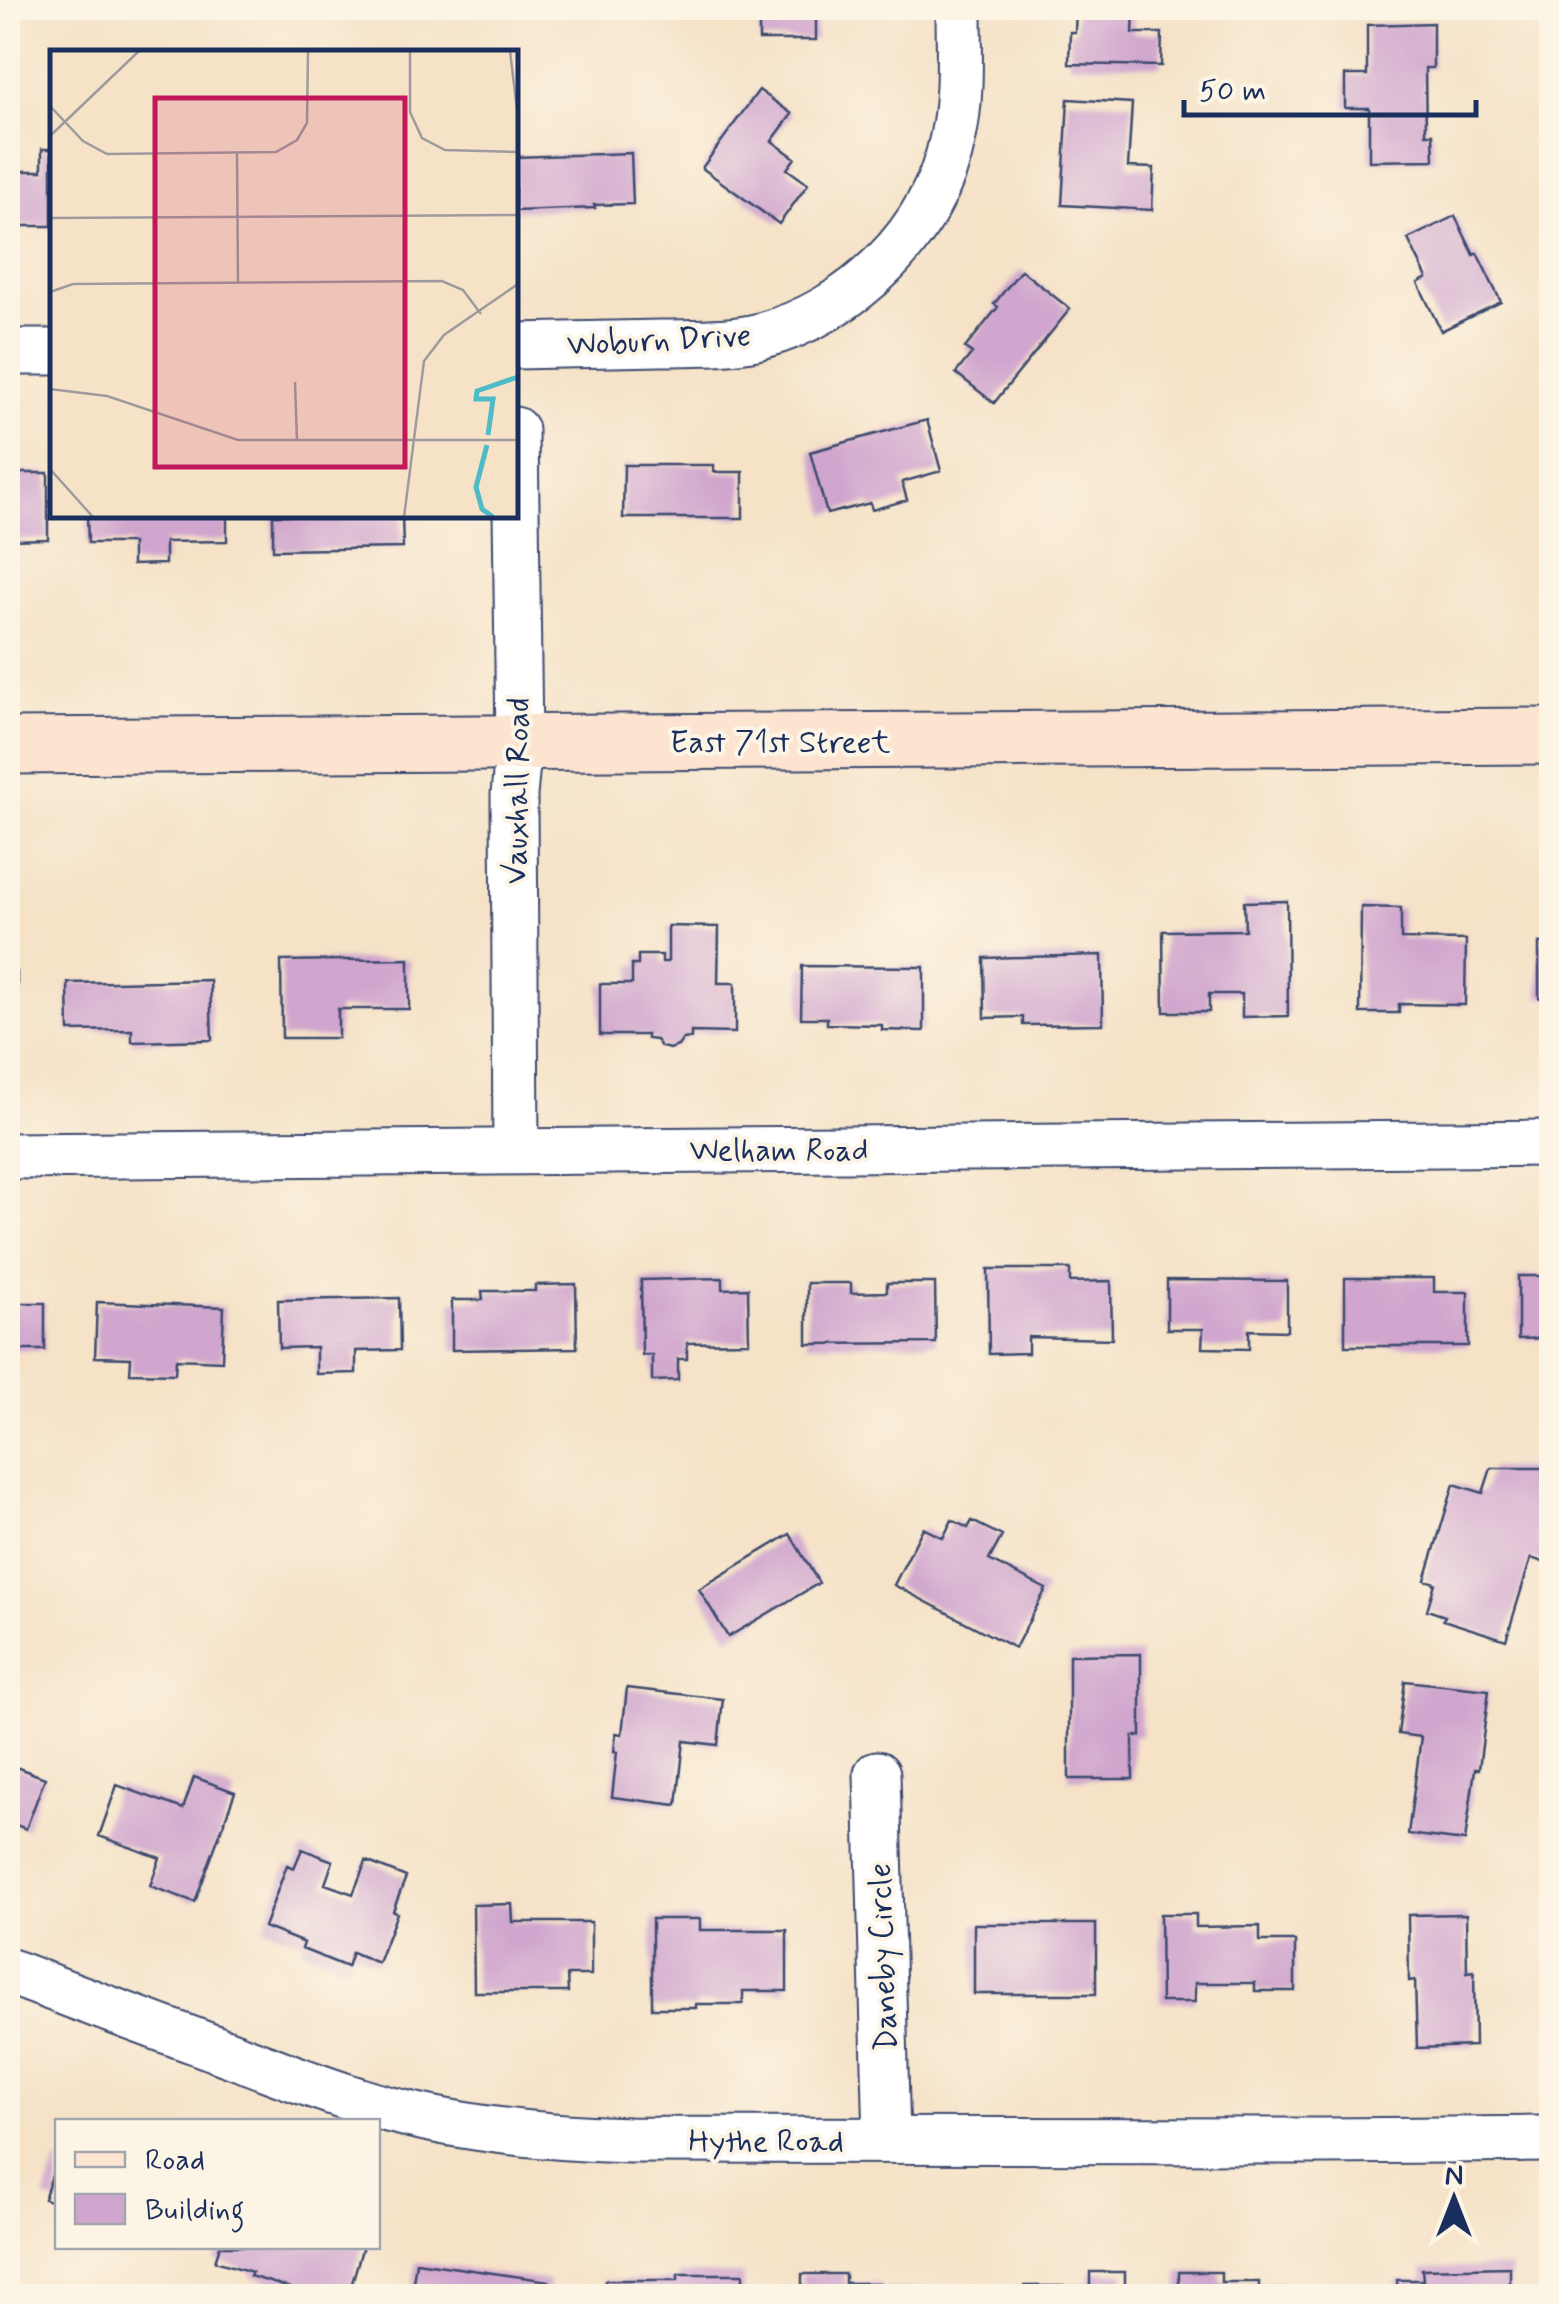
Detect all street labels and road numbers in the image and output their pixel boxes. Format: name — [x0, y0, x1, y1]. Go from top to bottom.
street label: Woburn Drive — [566, 315, 752, 367]
street label: Vauxhall Road — [495, 697, 541, 885]
street label: East 71st Street — [670, 722, 891, 764]
street label: Welham Road — [690, 1130, 868, 1172]
street label: Daneby Circle — [860, 1862, 908, 2052]
street label: Hythe Road — [688, 2121, 844, 2163]

